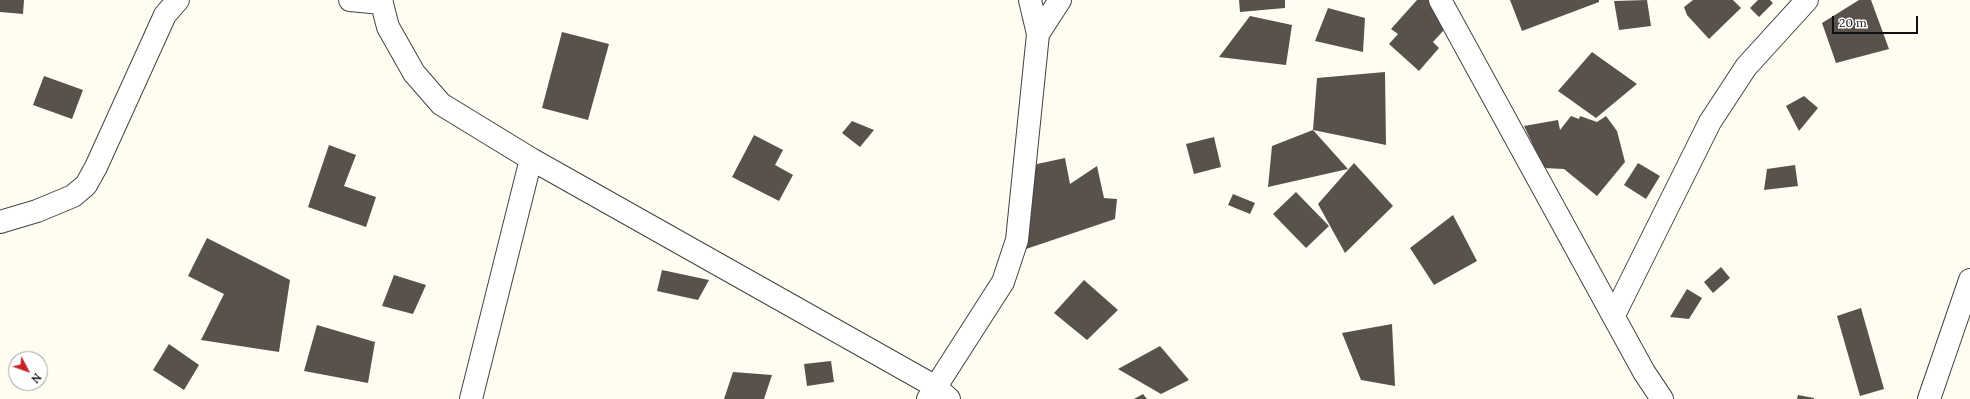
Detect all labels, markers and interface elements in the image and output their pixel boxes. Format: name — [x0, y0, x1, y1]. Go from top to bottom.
scale bar — [1834, 8, 1920, 34]
text: 20 m — [1839, 15, 1867, 30]
north arrow — [8, 351, 48, 391]
text: N — [28, 370, 44, 386]

